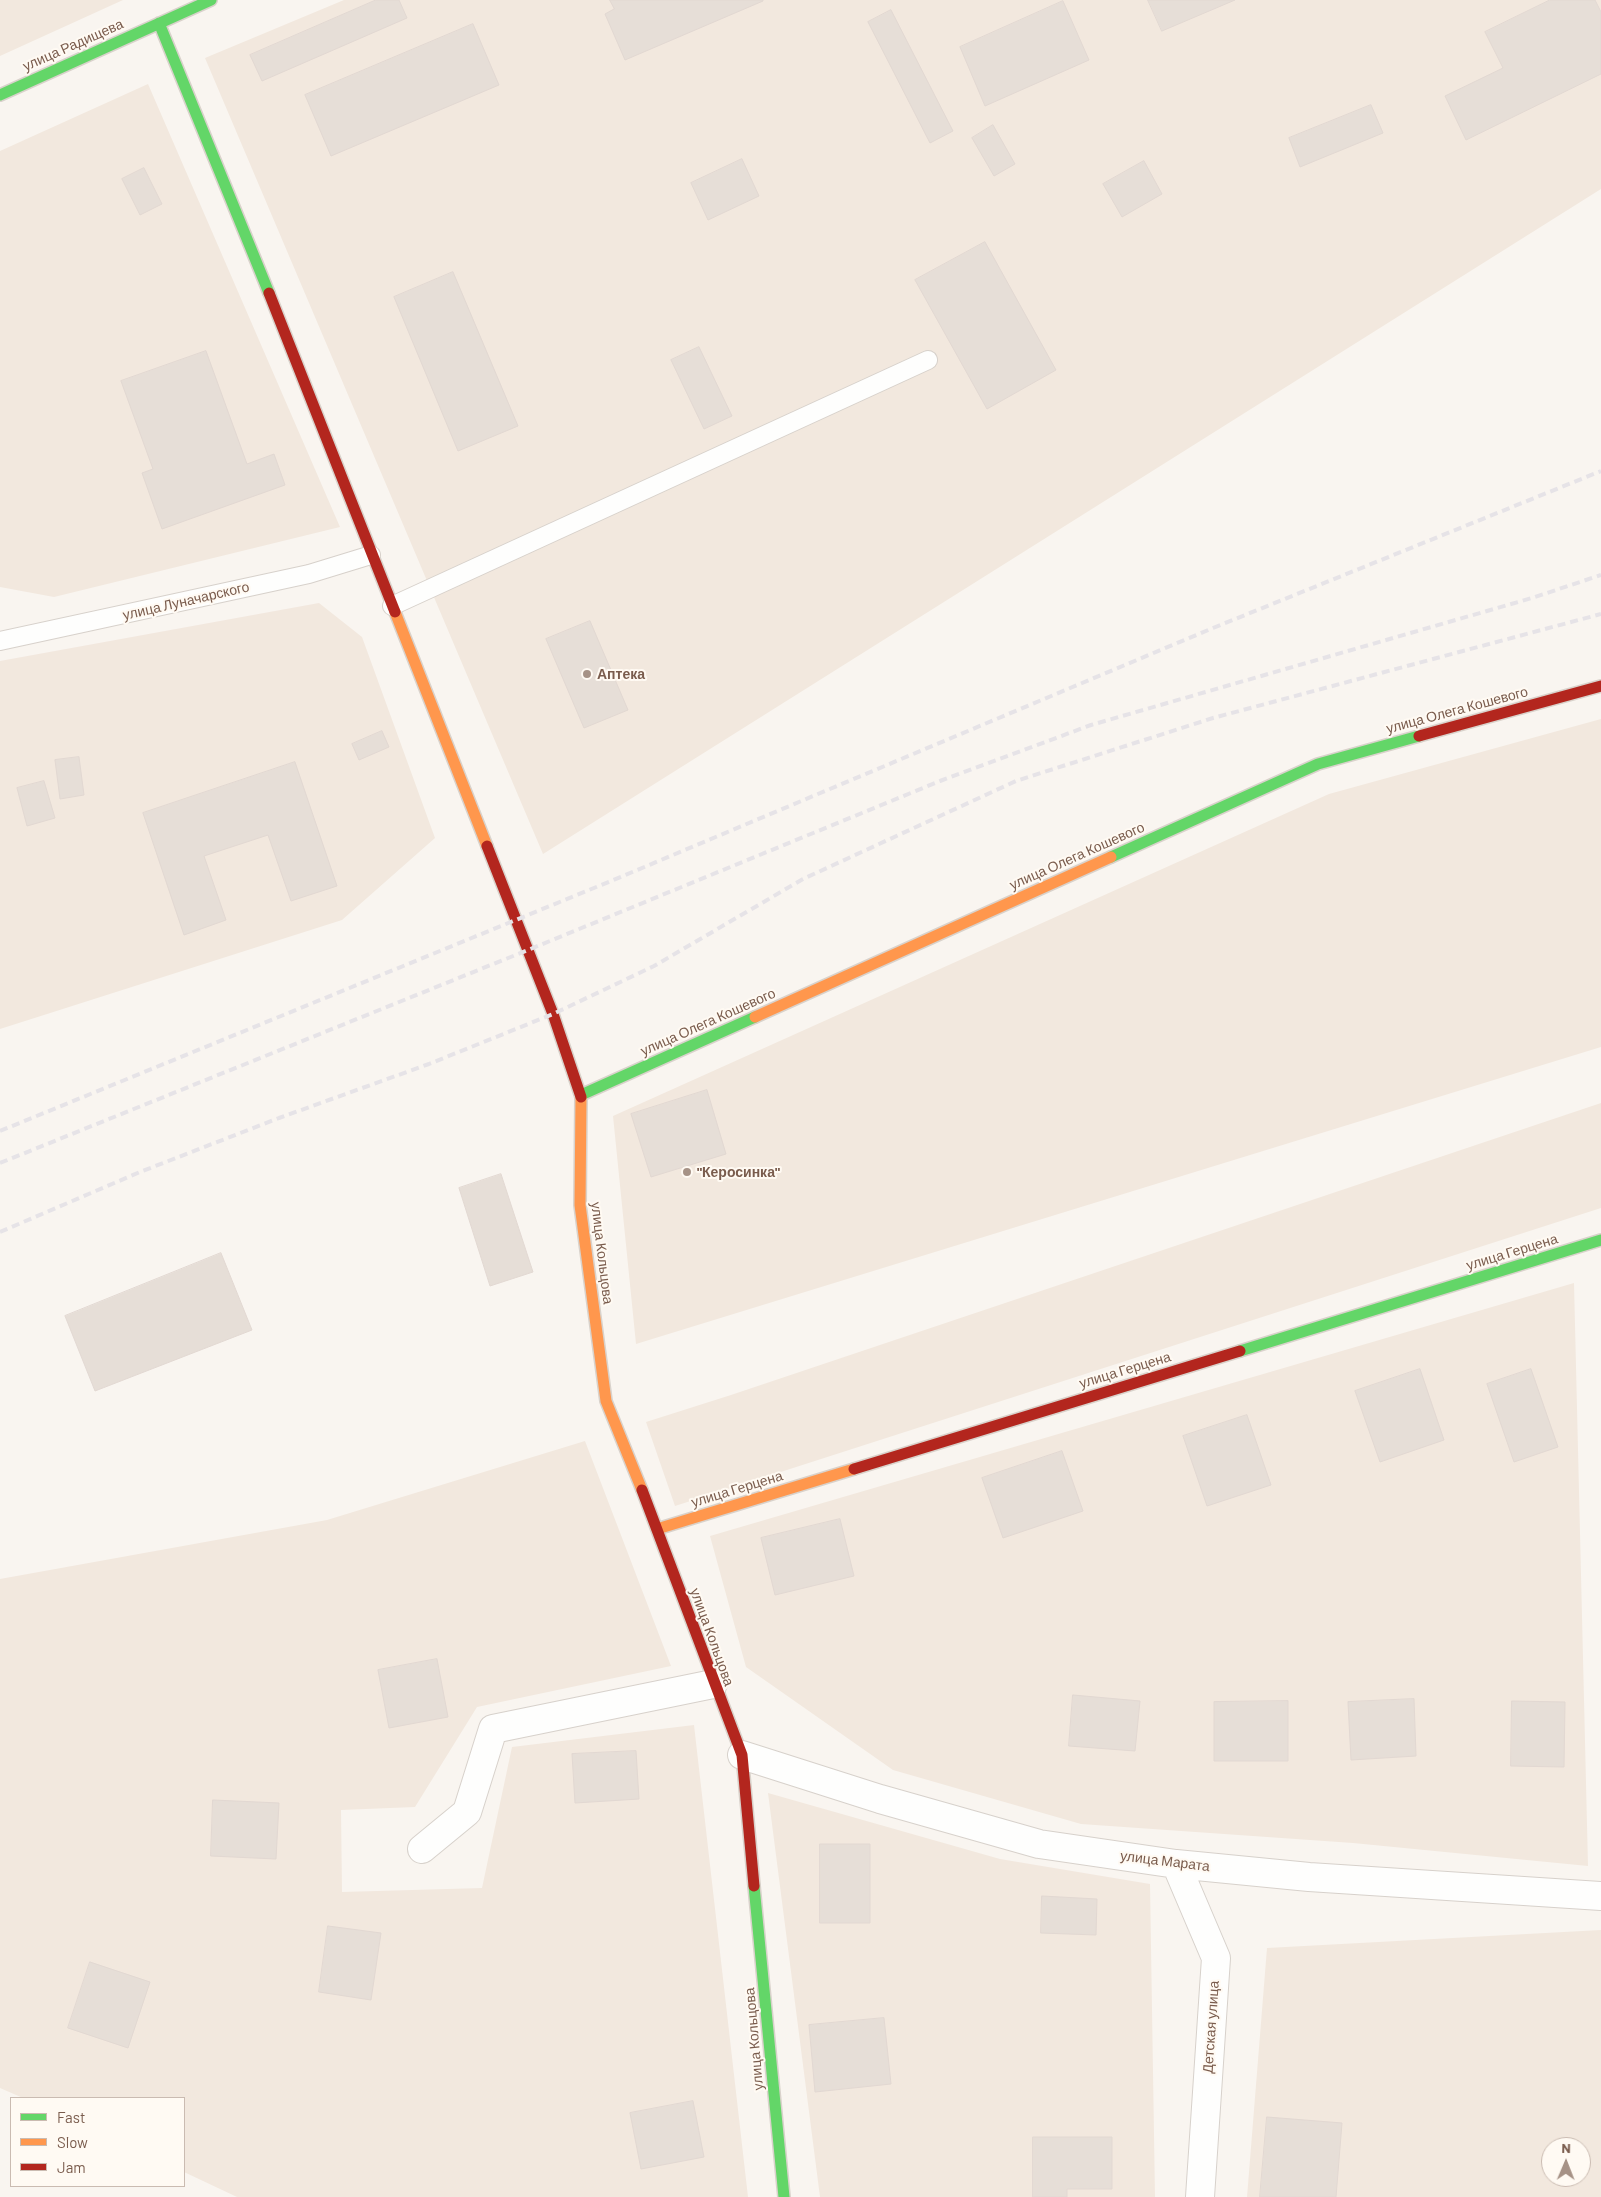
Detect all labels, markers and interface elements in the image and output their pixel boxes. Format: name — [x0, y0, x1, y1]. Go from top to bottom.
street label: улица Радищева — [20, 15, 126, 75]
street label: улица Луначарского — [121, 578, 251, 624]
place label: Аптека — [597, 666, 645, 682]
marker: Аптека — [581, 668, 593, 680]
street label: улица Олега Кошевого — [1384, 683, 1530, 737]
street label: улица Олега Кошевого — [1007, 819, 1147, 893]
street label: улица Олега Кошевого — [638, 985, 778, 1059]
place label: "Керосинка" — [697, 1164, 780, 1180]
marker: "Керосинка" — [681, 1166, 693, 1178]
street label: улица Кольцова — [587, 1201, 617, 1305]
street label: улица Герцена — [1464, 1230, 1560, 1274]
street label: улица Герцена — [1077, 1348, 1173, 1392]
street label: улица Герцена — [689, 1467, 785, 1511]
street label: улица Кольцова — [686, 1586, 738, 1688]
street label: улица Марата — [1119, 1847, 1211, 1875]
street label: Детская улица — [1199, 1980, 1223, 2074]
street label: улица Кольцова — [741, 1987, 767, 2091]
legend — [10, 2097, 185, 2187]
text: Fast — [57, 2108, 85, 2126]
text: Slow — [57, 2133, 88, 2151]
north arrow — [1541, 2137, 1591, 2187]
text: N — [1561, 2139, 1571, 2156]
text: Jam — [57, 2158, 86, 2176]

